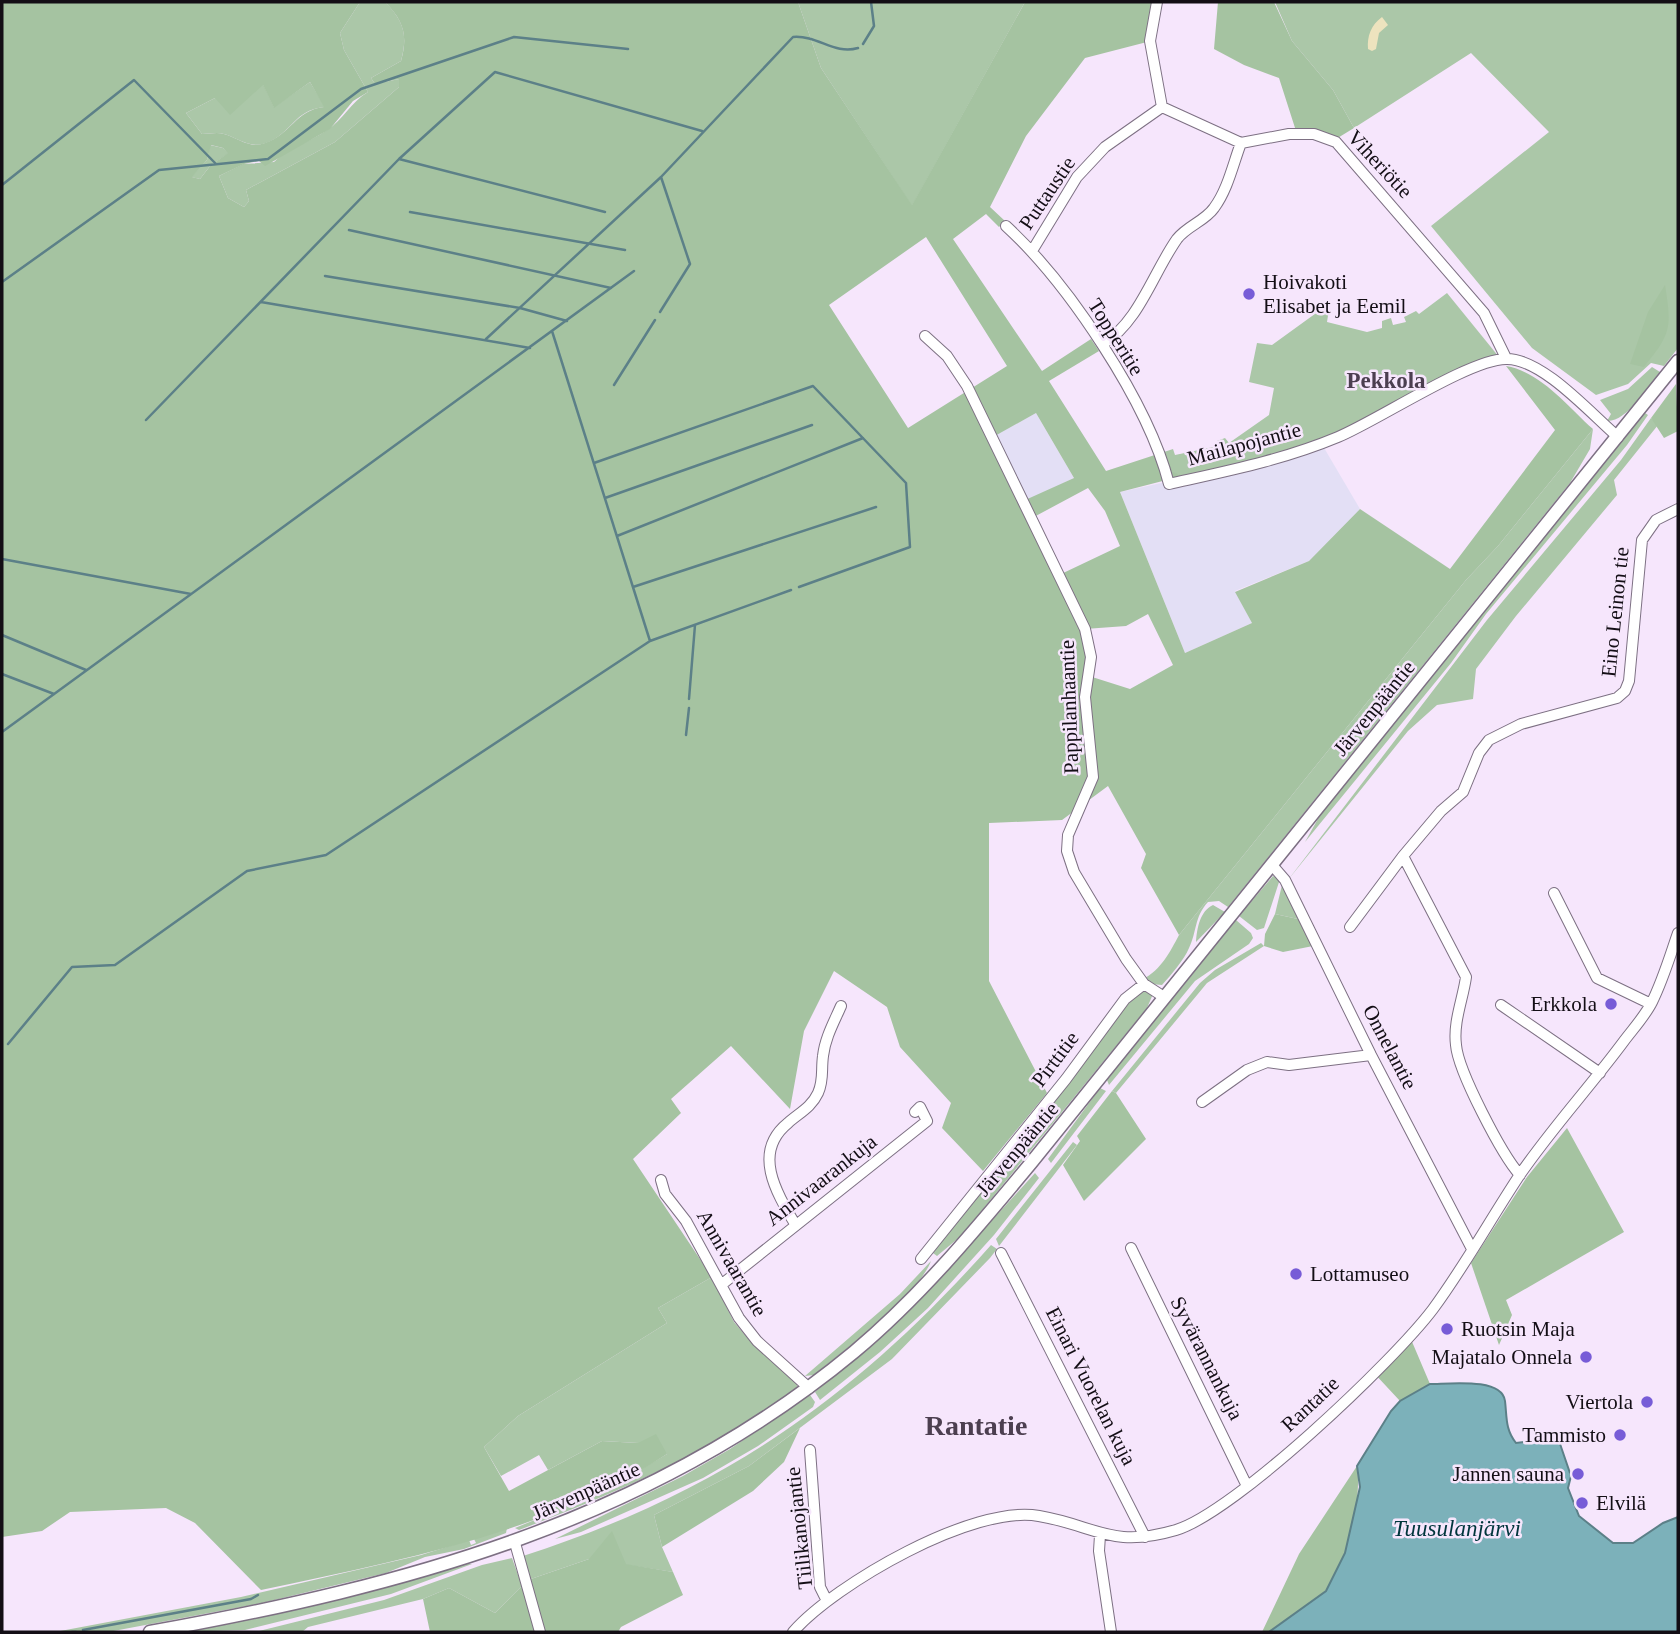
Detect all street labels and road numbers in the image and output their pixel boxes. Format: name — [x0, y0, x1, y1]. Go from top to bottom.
street label: Viheriötie — [1343, 125, 1417, 203]
street label: Puttaustie — [1014, 152, 1080, 234]
street label: Topperitie — [1083, 294, 1149, 380]
street label: Mailapojantie — [1185, 417, 1303, 471]
street label: Eino Leinon tie — [1596, 546, 1634, 678]
street label: Pappilanhaantie — [1055, 640, 1083, 774]
street label: Järvenpääntie — [1328, 656, 1420, 760]
street label: Onnelantie — [1358, 1001, 1422, 1093]
street label: Pirttitie — [1026, 1027, 1084, 1091]
street label: Järvenpääntie — [971, 1097, 1063, 1201]
street label: Annivaarankuja — [761, 1129, 882, 1231]
street label: Annivaarantie — [692, 1205, 772, 1321]
street label: Syvärannankuja — [1166, 1292, 1249, 1424]
street label: Einari Vuorelan kuja — [1041, 1303, 1142, 1470]
street label: Rantatie — [1276, 1371, 1344, 1437]
street label: Järvenpääntie — [528, 1457, 644, 1525]
street label: Tiilikanojantie — [781, 1466, 817, 1590]

